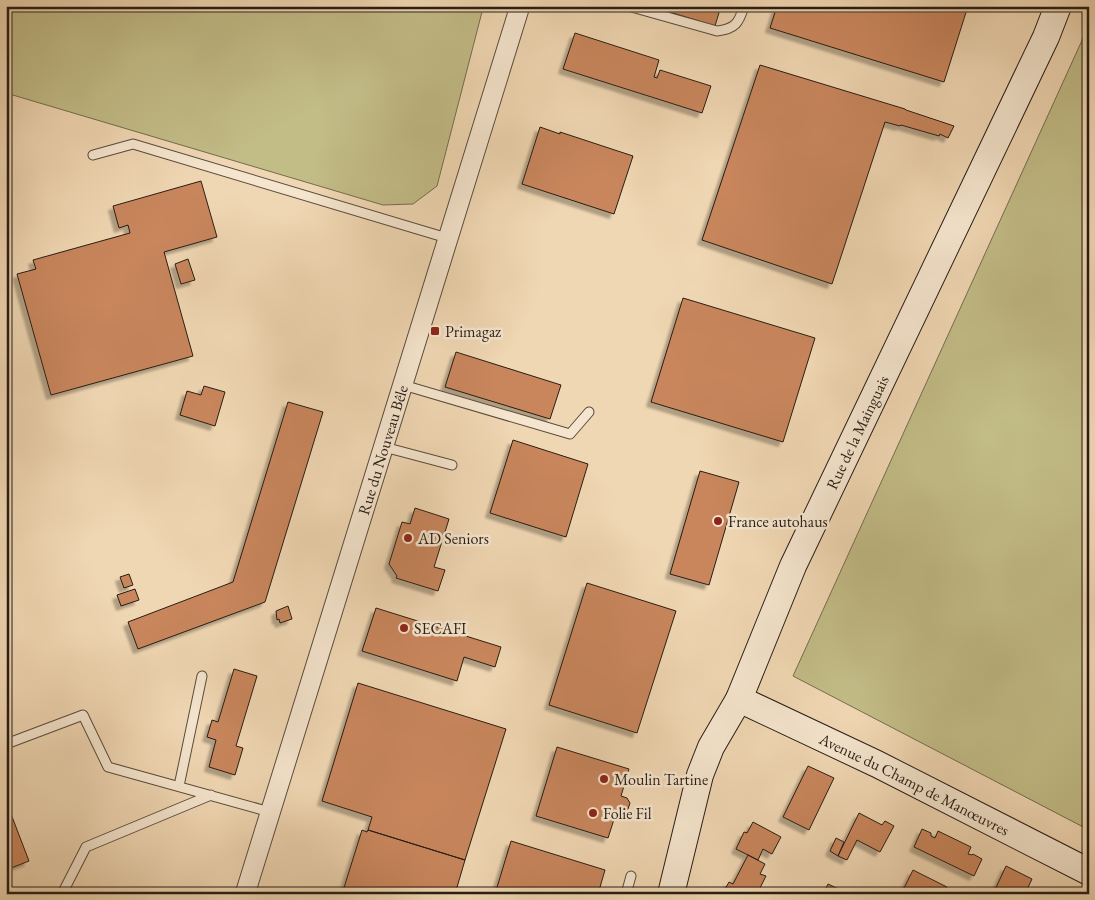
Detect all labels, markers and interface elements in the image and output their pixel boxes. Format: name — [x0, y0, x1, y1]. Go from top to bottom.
place label: Primagaz — [445, 321, 501, 342]
marker: Primagaz — [429, 325, 441, 337]
street label: Rue de la Mainguais — [821, 372, 893, 493]
street label: Rue du Nouveau Bêle — [353, 382, 413, 517]
place label: France autohaus — [728, 511, 828, 532]
marker: France autohaus — [712, 515, 724, 527]
place label: AD Seniors — [417, 528, 489, 549]
marker: AD Seniors — [402, 532, 414, 544]
place label: SECAFI — [414, 618, 467, 639]
marker: SECAFI — [398, 622, 410, 634]
street label: Avenue du Champ de Manœuvres — [815, 727, 1013, 840]
place label: Moulin Tartine — [614, 769, 708, 790]
marker: Moulin Tartine — [598, 773, 610, 785]
place label: Folie Fil — [603, 803, 652, 824]
marker: Folie Fil — [587, 807, 599, 819]

